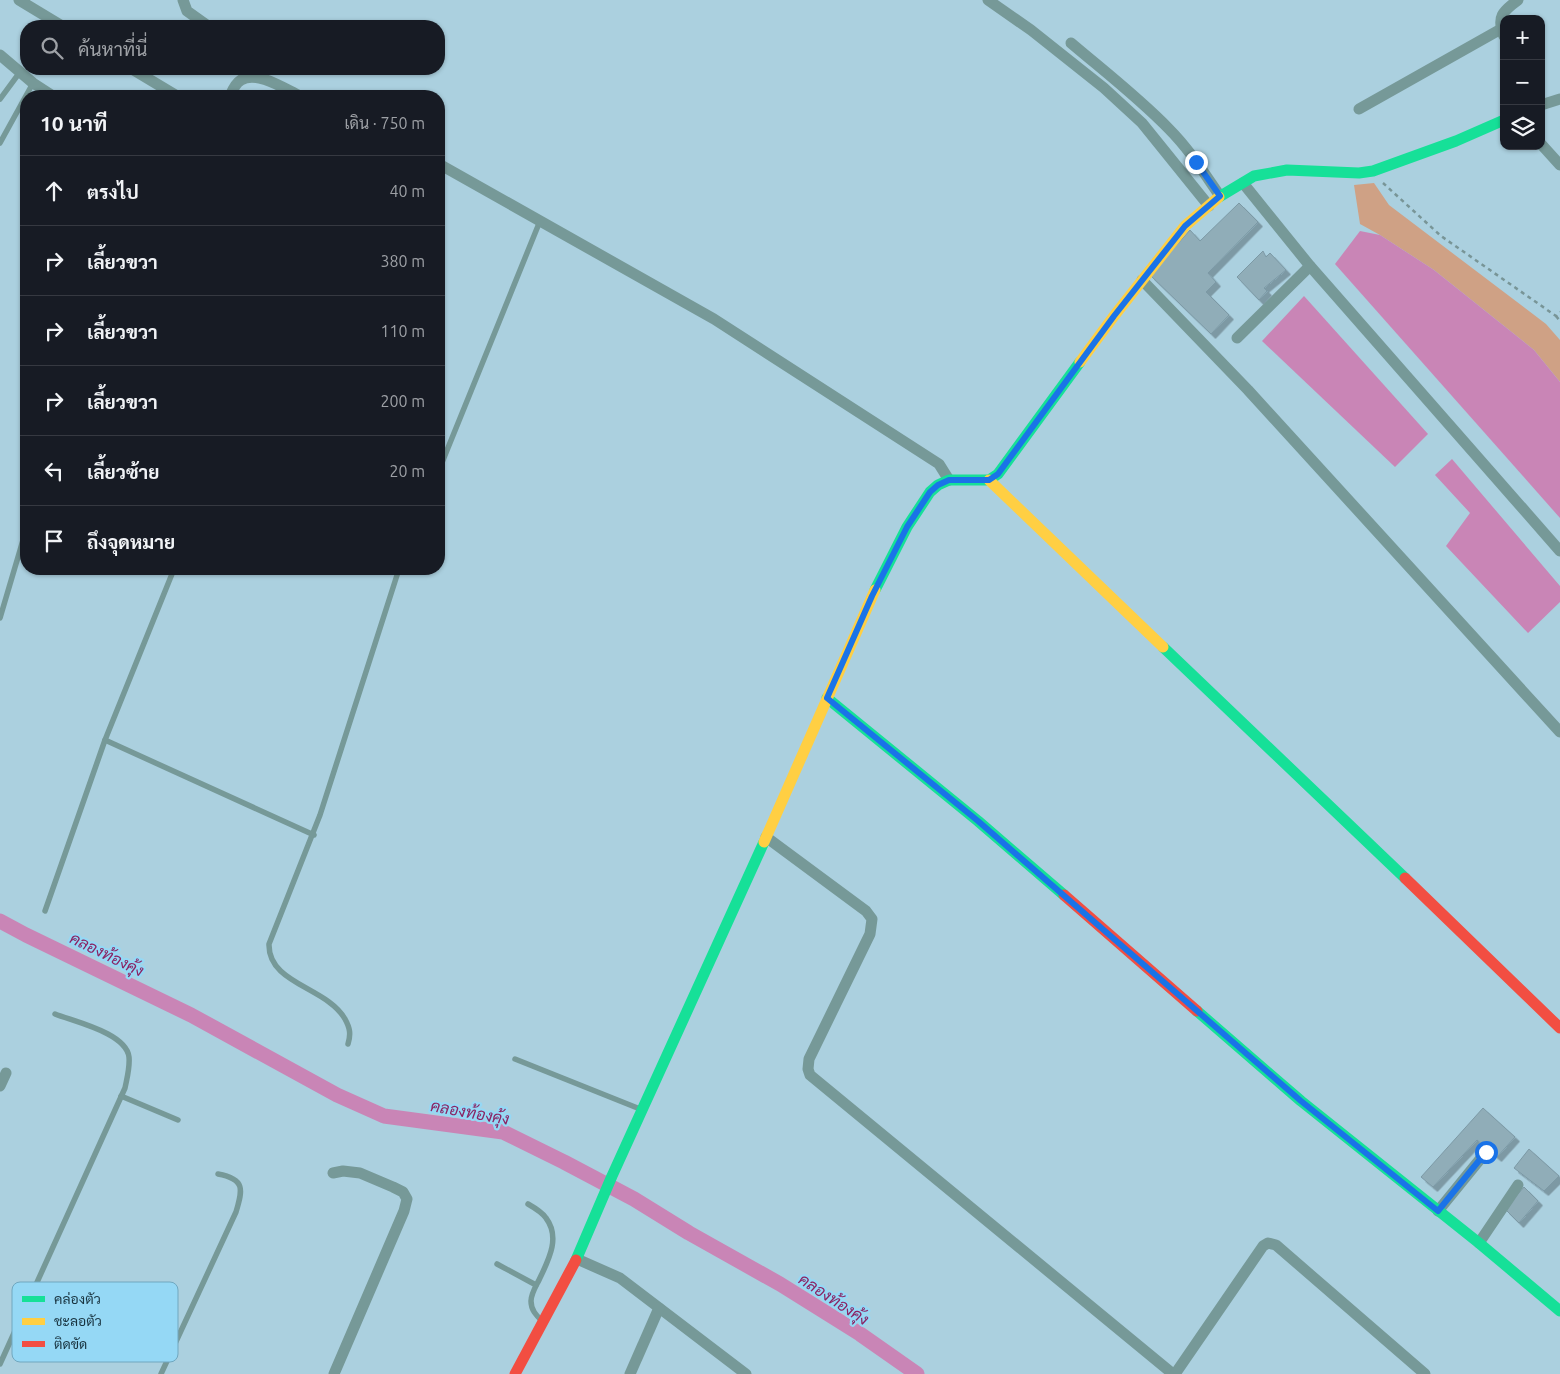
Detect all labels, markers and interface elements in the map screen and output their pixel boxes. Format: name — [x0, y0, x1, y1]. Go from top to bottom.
map controls — [1500, 15, 1545, 150]
button: + — [1500, 15, 1545, 60]
search box — [20, 20, 445, 75]
icon: search — [38, 34, 66, 62]
text: ค้นหาที่นี่ — [78, 38, 147, 60]
button: − — [1500, 60, 1545, 105]
button: layers — [1500, 105, 1545, 150]
text: 10 นาที — [40, 111, 107, 135]
text: เดิน · 750 m — [345, 114, 425, 132]
route end — [1185, 151, 1208, 174]
icon: ahead — [40, 177, 68, 205]
text: ตรงไป — [87, 181, 139, 203]
text: 40 m — [389, 182, 425, 200]
icon: right — [40, 247, 68, 275]
text: เลี้ยวขวา — [87, 251, 158, 273]
text: 380 m — [380, 252, 425, 270]
icon: right — [40, 317, 68, 345]
text: เลี้ยวขวา — [87, 321, 158, 343]
text: 110 m — [380, 322, 425, 340]
icon: right — [40, 387, 68, 415]
text: เลี้ยวขวา — [87, 391, 158, 413]
text: 200 m — [380, 392, 425, 410]
icon: left — [40, 457, 68, 485]
text: เลี้ยวซ้าย — [87, 461, 159, 483]
text: 20 m — [389, 462, 425, 480]
icon: arrive — [40, 527, 68, 555]
text: ถึงจุดหมาย — [87, 531, 175, 553]
water label: คลองท้องคุ้ง — [66, 927, 148, 982]
water label: คลองท้องคุ้ง — [429, 1094, 511, 1131]
route start — [1475, 1141, 1498, 1164]
water label: คลองท้องคุ้ง — [794, 1268, 873, 1331]
legend — [12, 1282, 178, 1362]
text: คล่องตัว — [54, 1291, 101, 1307]
text: ชะลอตัว — [54, 1313, 102, 1329]
text: ติดขัด — [54, 1336, 87, 1352]

